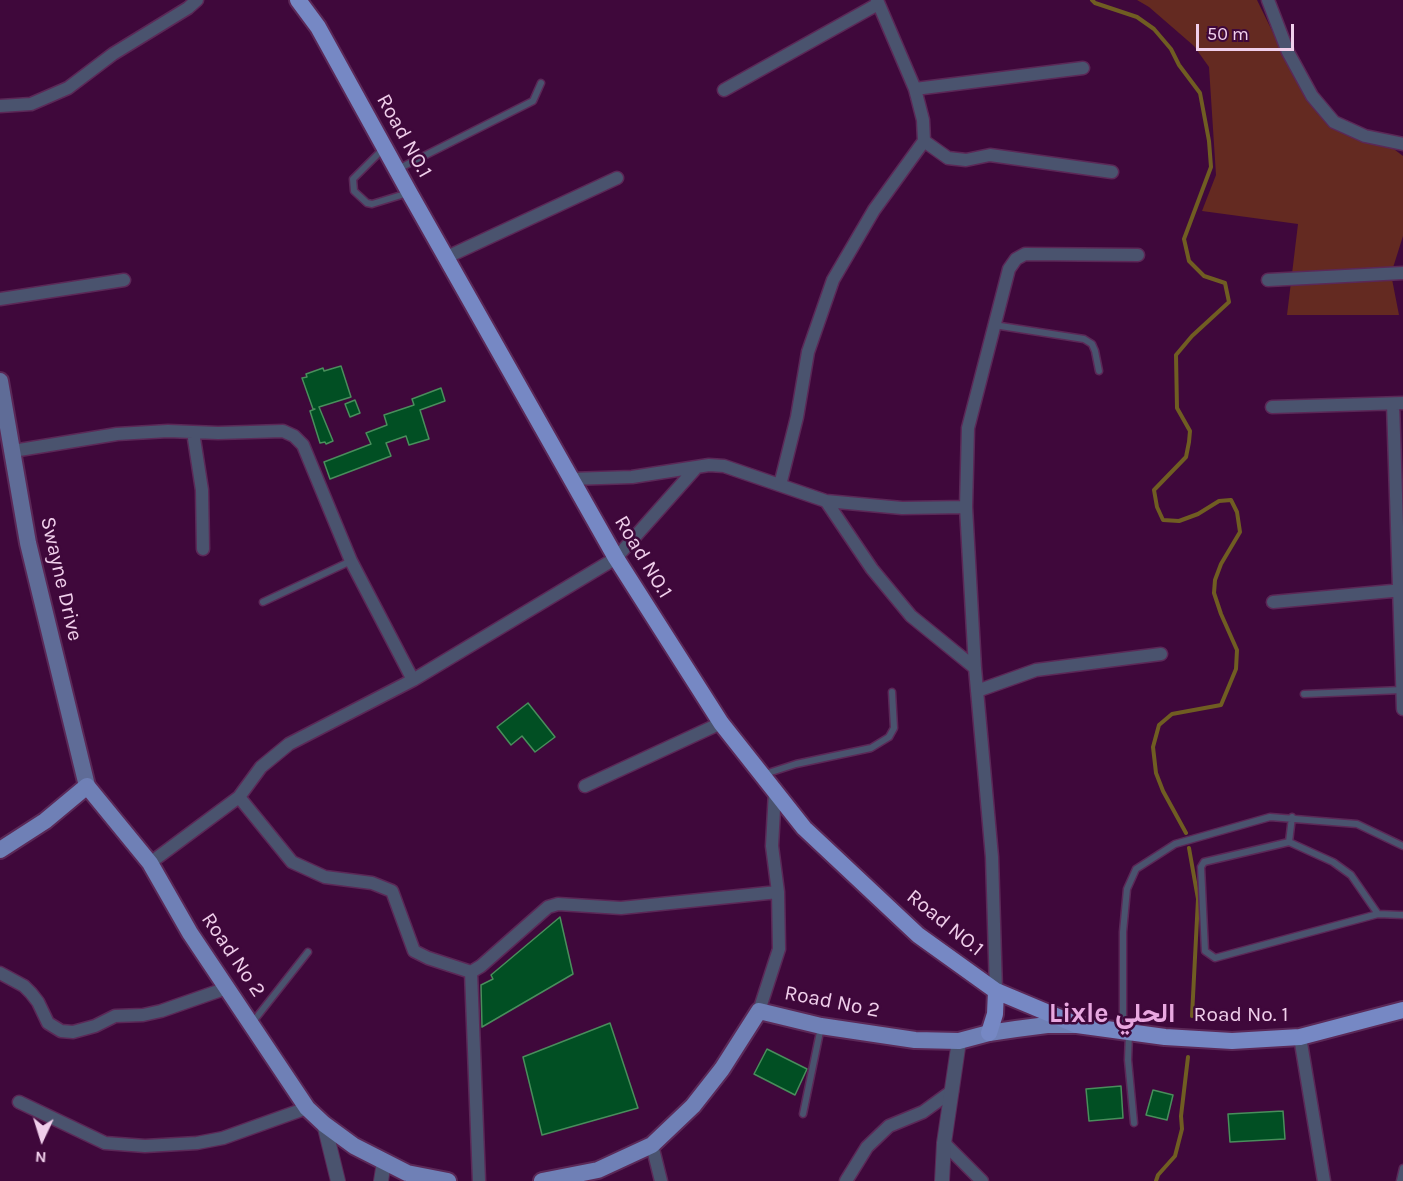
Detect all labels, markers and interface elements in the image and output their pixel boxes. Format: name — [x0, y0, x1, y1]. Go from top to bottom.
scale bar — [1199, 12, 1296, 50]
text: 50 m — [1207, 23, 1249, 45]
street label: Road NO.1 — [371, 90, 437, 182]
street label: Road NO.1 — [609, 511, 677, 603]
street label: Swayne Drive — [34, 514, 88, 644]
street label: Road NO.1 — [901, 884, 989, 962]
street label: Road No 2 — [196, 908, 270, 1002]
street label: Road No 2 — [782, 980, 882, 1024]
district label: Lixle الحلي — [1049, 998, 1175, 1030]
street label: Road No. 1 — [1194, 1002, 1288, 1028]
north arrow — [12, 1109, 72, 1169]
text: N — [34, 1148, 47, 1167]

